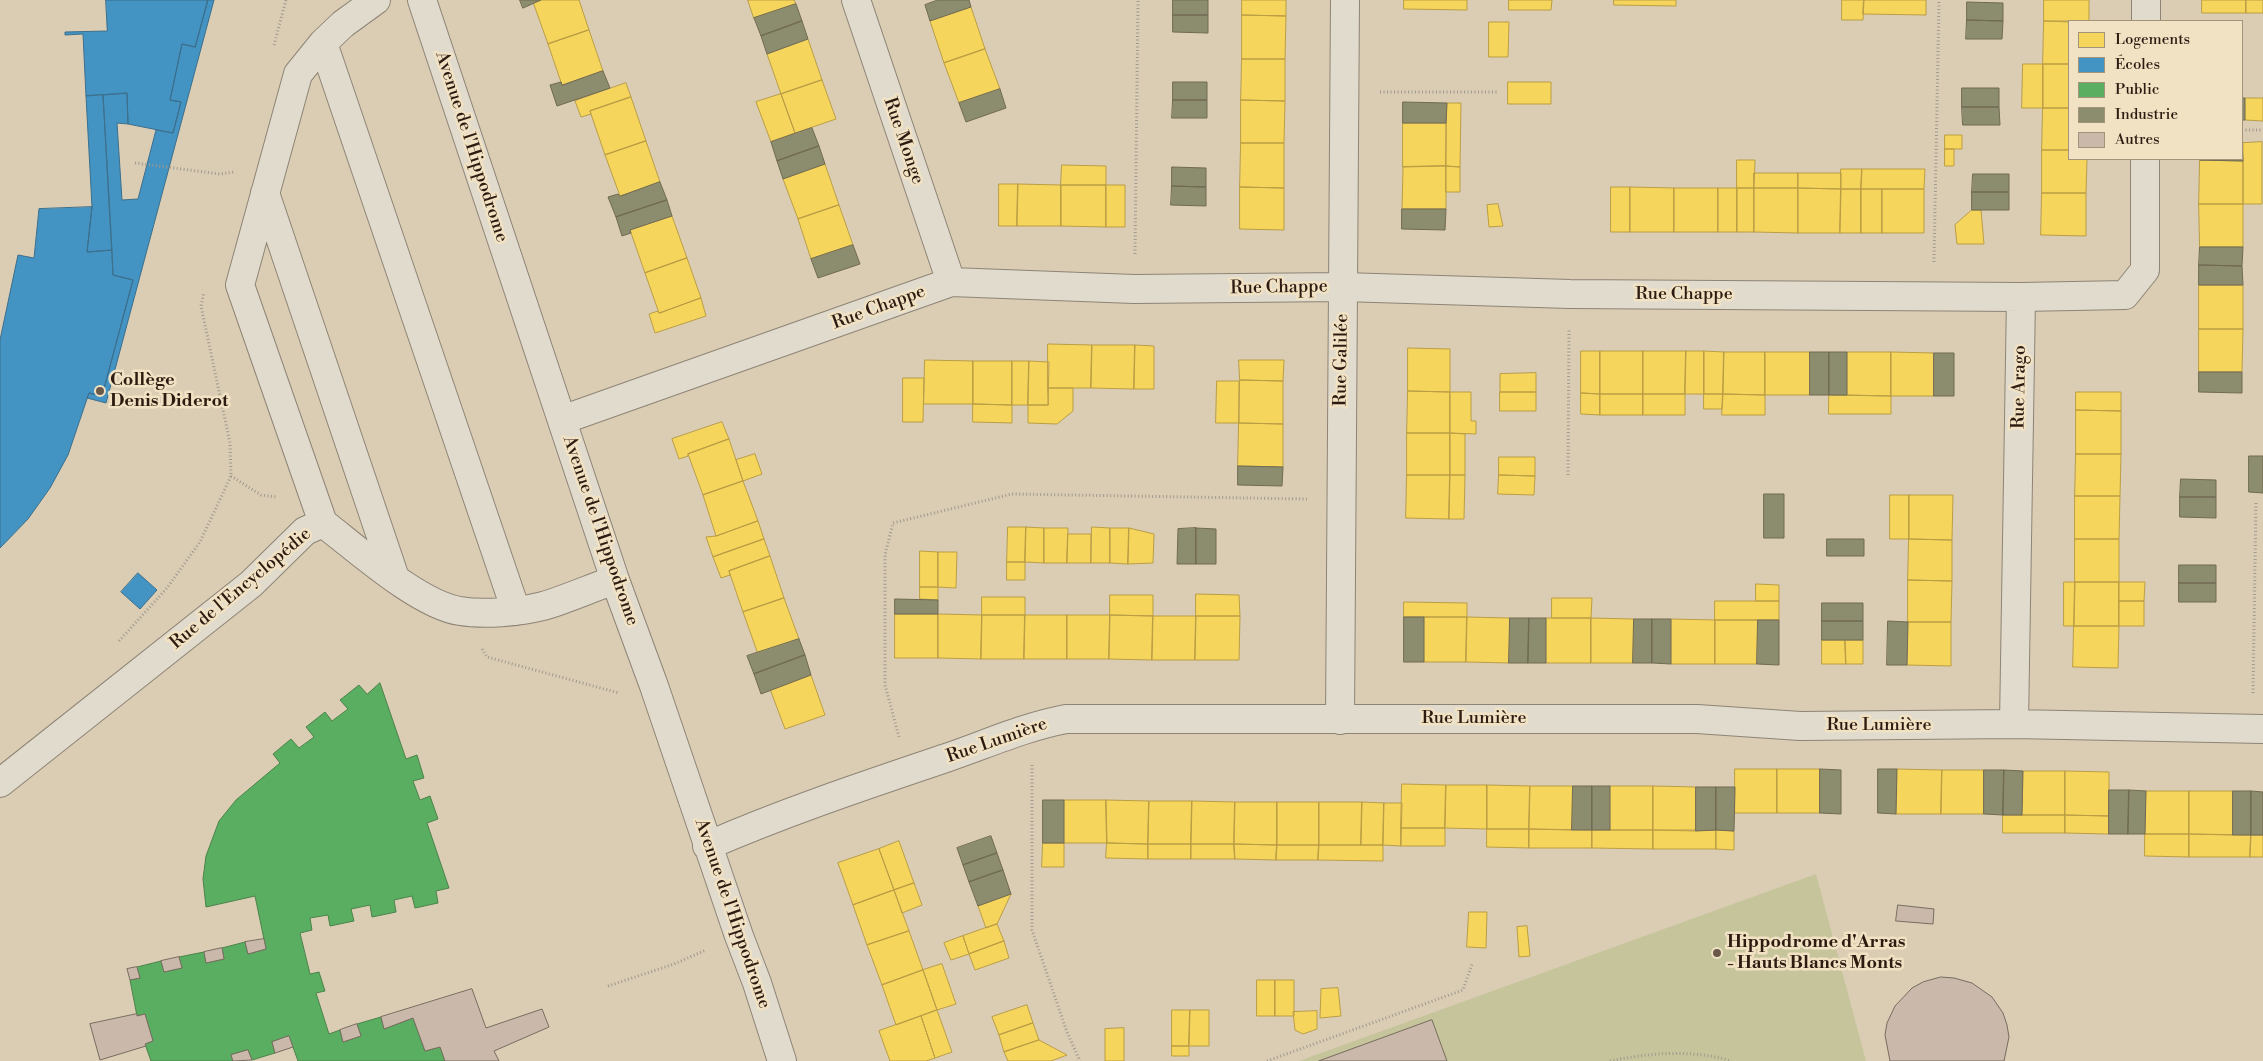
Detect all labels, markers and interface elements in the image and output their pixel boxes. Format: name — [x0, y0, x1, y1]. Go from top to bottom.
legend — [2068, 20, 2243, 160]
text: Logements — [2115, 30, 2190, 49]
street label: Avenue de l'Hippodrome — [430, 49, 512, 245]
text: Écoles — [2115, 55, 2160, 74]
text: Public — [2115, 80, 2159, 99]
street label: Rue Monge — [878, 95, 928, 187]
text: Industrie — [2115, 105, 2178, 124]
text: Autres — [2115, 130, 2160, 149]
street label: Rue Chappe — [1230, 276, 1328, 300]
street label: Rue Chappe — [829, 281, 929, 335]
street label: Rue Chappe — [1635, 284, 1733, 306]
street label: Rue Galilée — [1330, 313, 1354, 407]
street label: Rue Arago — [2008, 345, 2032, 429]
place label: Collège Denis Diderot — [110, 370, 228, 412]
marker: Collège Denis Diderot — [94, 385, 106, 397]
street label: Avenue de l'Hippodrome — [557, 433, 643, 629]
street label: Rue de l'Encyclopédie — [166, 524, 316, 654]
street label: Rue Lumière — [1421, 708, 1527, 730]
street label: Rue Lumière — [944, 714, 1050, 768]
street label: Rue Lumière — [1826, 715, 1932, 737]
street label: Avenue de l'Hippodrome — [689, 816, 775, 1012]
place label: Hippodrome d'Arras - Hauts Blancs Monts — [1727, 932, 1905, 974]
marker: Hippodrome d'Arras - Hauts Blancs Monts — [1711, 947, 1723, 959]

